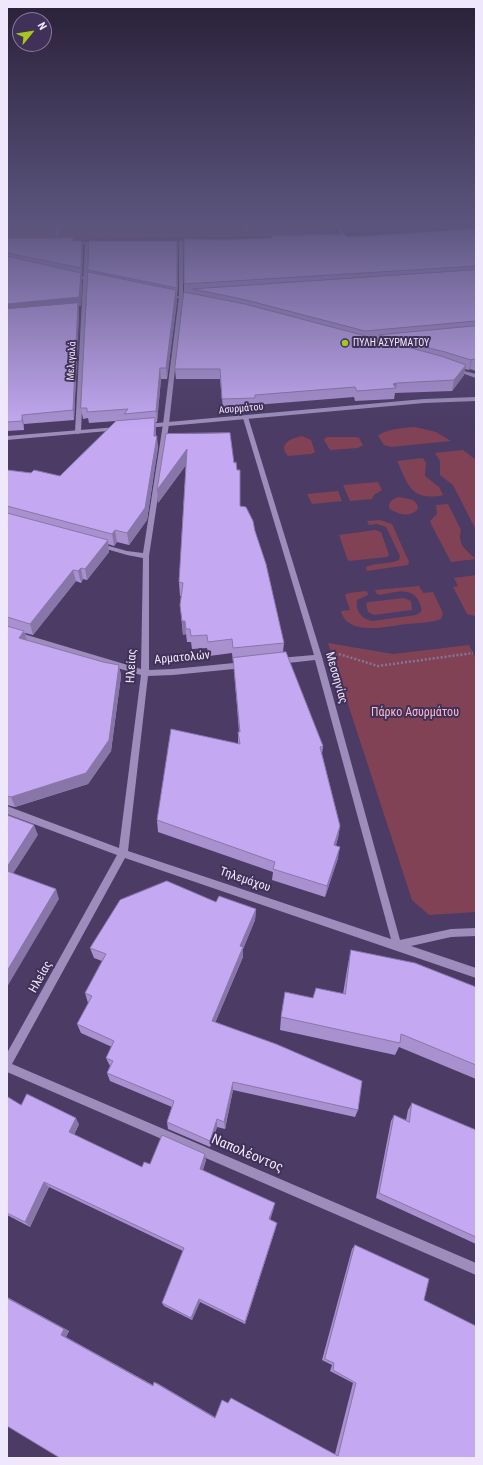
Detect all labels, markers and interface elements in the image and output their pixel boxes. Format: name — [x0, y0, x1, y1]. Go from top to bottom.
north arrow — [12, 12, 52, 52]
text: N — [35, 20, 49, 32]
place label: ΠΥΛΗ ΑΣΥΡΜΑΤΟΥ — [353, 337, 429, 349]
marker: ΠΥΛΗ ΑΣΥΡΜΑΤΟΥ — [340, 338, 350, 348]
street label: Μελιγαλά — [65, 341, 79, 381]
street label: Ασυρμάτου — [218, 401, 264, 417]
street label: Αρματολών — [154, 648, 210, 668]
street label: Ηλείας — [124, 649, 140, 683]
street label: Μεσσηνίας — [322, 651, 350, 705]
park label: Πάρκο Ασυρμάτου — [371, 706, 459, 720]
street label: Τηλεμάχου — [218, 865, 272, 895]
street label: Ηλείας — [26, 959, 56, 995]
street label: Ναπολέοντος — [209, 1131, 285, 1177]

